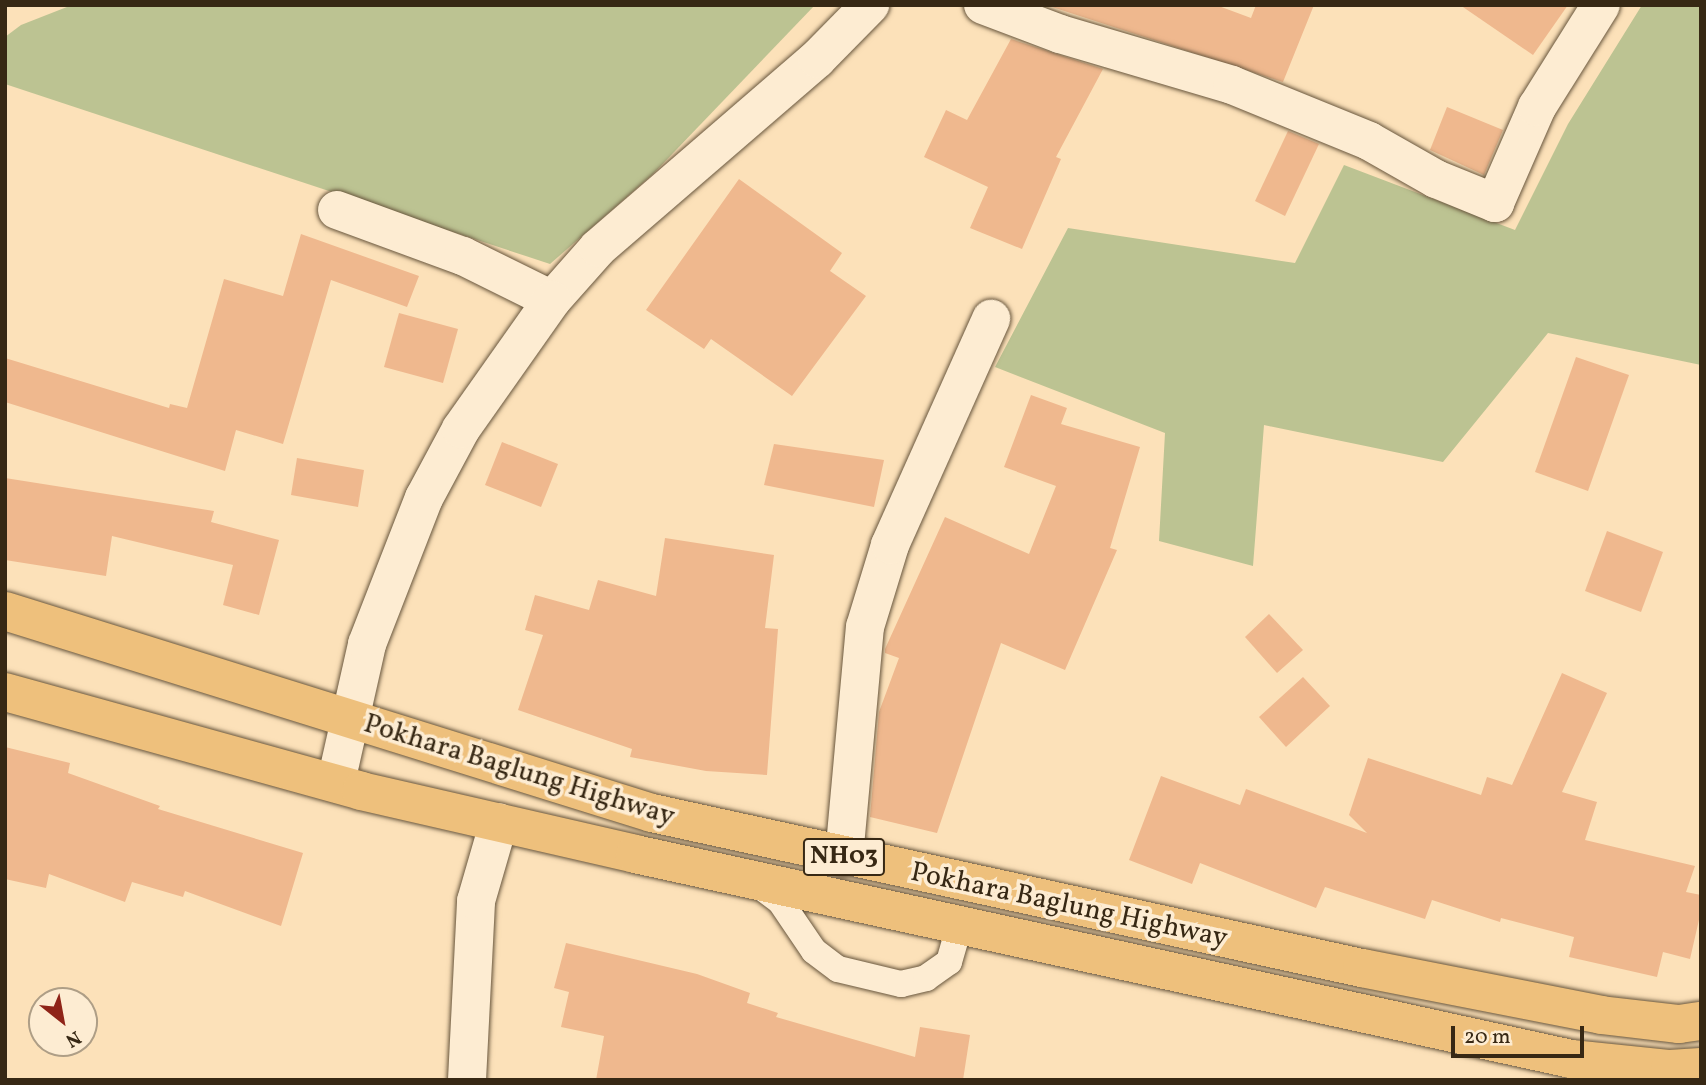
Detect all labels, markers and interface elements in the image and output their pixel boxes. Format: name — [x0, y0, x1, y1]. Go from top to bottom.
street label: Pokhara Baglung Highway — [360, 708, 678, 834]
road number: NH03 — [802, 834, 886, 880]
street label: Pokhara Baglung Highway — [907, 856, 1231, 956]
north arrow — [28, 987, 98, 1057]
scale bar — [1454, 1012, 1587, 1056]
text: 20 m — [1464, 1023, 1510, 1052]
text: N — [60, 1024, 85, 1053]

